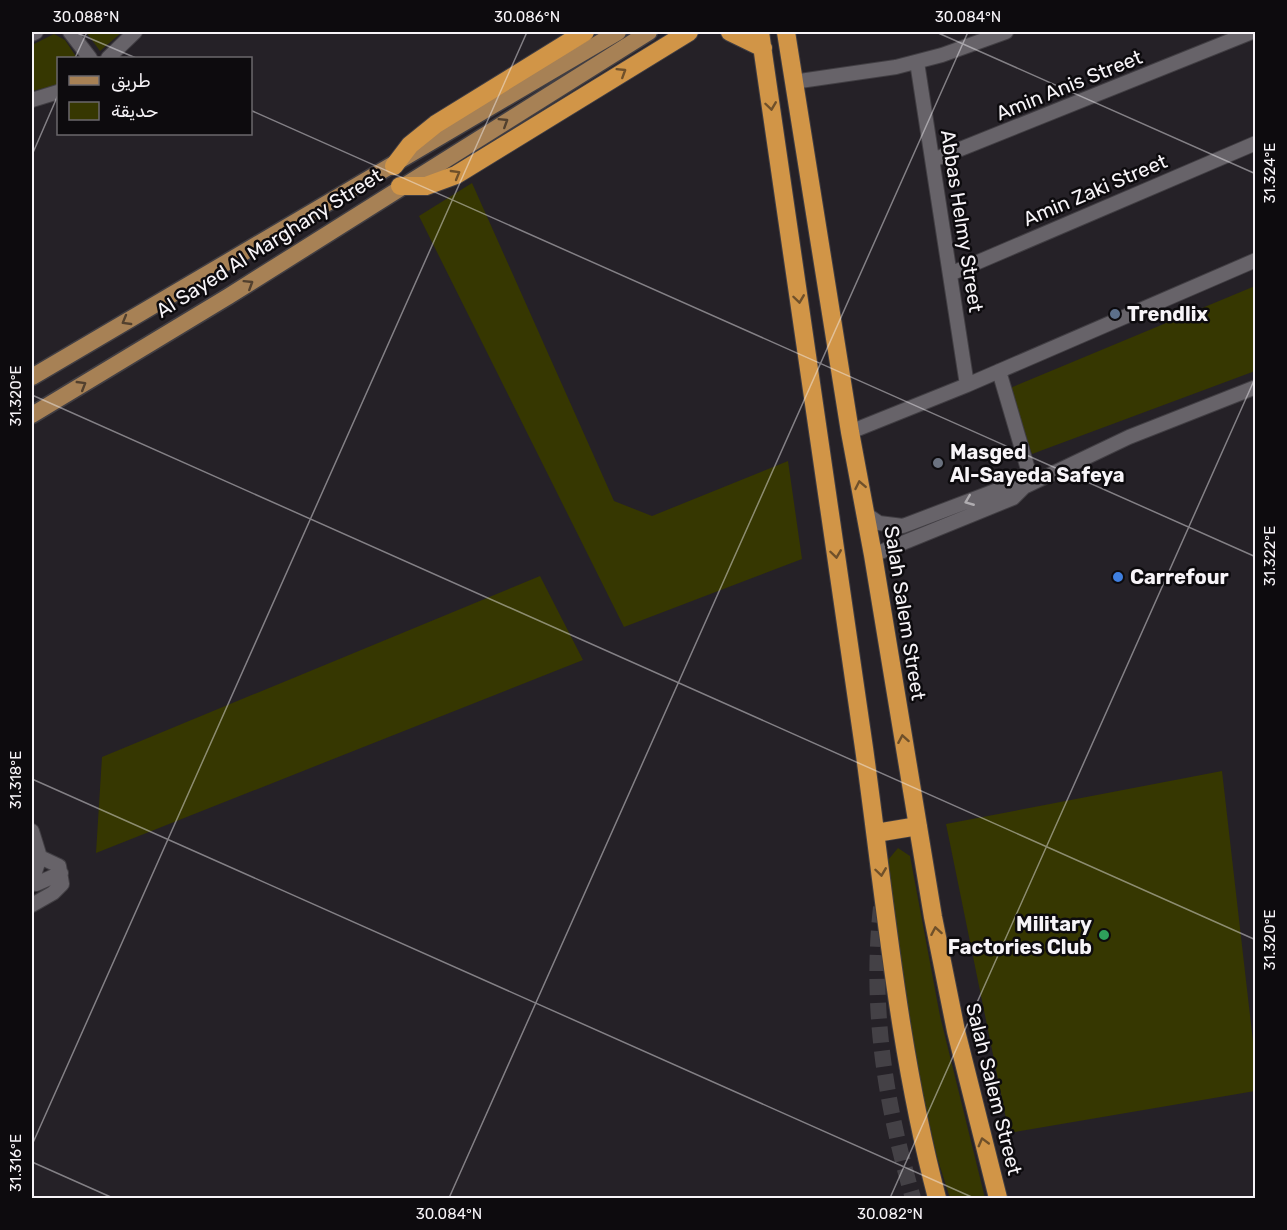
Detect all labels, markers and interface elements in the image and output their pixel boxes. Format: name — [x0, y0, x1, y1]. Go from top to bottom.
text: 30.088°N — [53, 8, 119, 26]
text: 30.086°N — [494, 8, 560, 26]
text: 30.084°N — [935, 8, 1001, 26]
street label: Amin Anis Street — [992, 45, 1146, 125]
legend — [57, 57, 252, 135]
one-way arrow — [616, 68, 626, 80]
text: طريق — [111, 70, 151, 92]
text: حديقة — [111, 100, 158, 122]
one-way arrow — [765, 101, 777, 111]
one-way arrow — [497, 118, 508, 129]
street label: Abbas Helmy Street — [936, 128, 988, 314]
text: 31.324°E — [1261, 143, 1279, 203]
street label: Amin Zaki Street — [1019, 149, 1171, 231]
street label: Al Sayed Al Marghany Street — [151, 163, 387, 323]
one-way arrow — [450, 170, 460, 182]
one-way arrow — [242, 280, 253, 291]
one-way arrow — [793, 294, 805, 304]
place label: Trendlix — [1127, 302, 1208, 326]
marker: Trendlix — [1108, 307, 1122, 321]
one-way arrow — [122, 314, 132, 326]
text: 31.320°E — [7, 365, 25, 427]
one-way arrow — [76, 381, 86, 392]
place label: Masged Al-Sayeda Safeya — [950, 440, 1125, 487]
marker: Masged Al-Sayeda Safeya — [931, 456, 945, 470]
one-way arrow — [854, 480, 867, 490]
one-way arrow — [964, 494, 975, 506]
street label: Salah Salem Street — [879, 524, 931, 702]
text: 31.322°E — [1261, 526, 1279, 586]
one-way arrow — [830, 550, 842, 559]
place label: Carrefour — [1130, 565, 1229, 589]
marker: Carrefour — [1111, 570, 1125, 584]
one-way arrow — [897, 734, 910, 744]
text: 31.318°E — [7, 751, 25, 809]
one-way arrow — [875, 868, 887, 877]
text: 31.320°E — [1261, 909, 1279, 971]
place label: Military Factories Club — [948, 912, 1092, 959]
one-way arrow — [930, 927, 943, 937]
marker: Military Factories Club — [1097, 928, 1111, 942]
street label: Salah Salem Street — [961, 1000, 1027, 1178]
text: 31.316°E — [7, 1134, 25, 1192]
one-way arrow — [978, 1137, 990, 1148]
text: 30.084°N — [416, 1205, 482, 1223]
text: 30.082°N — [857, 1205, 923, 1223]

